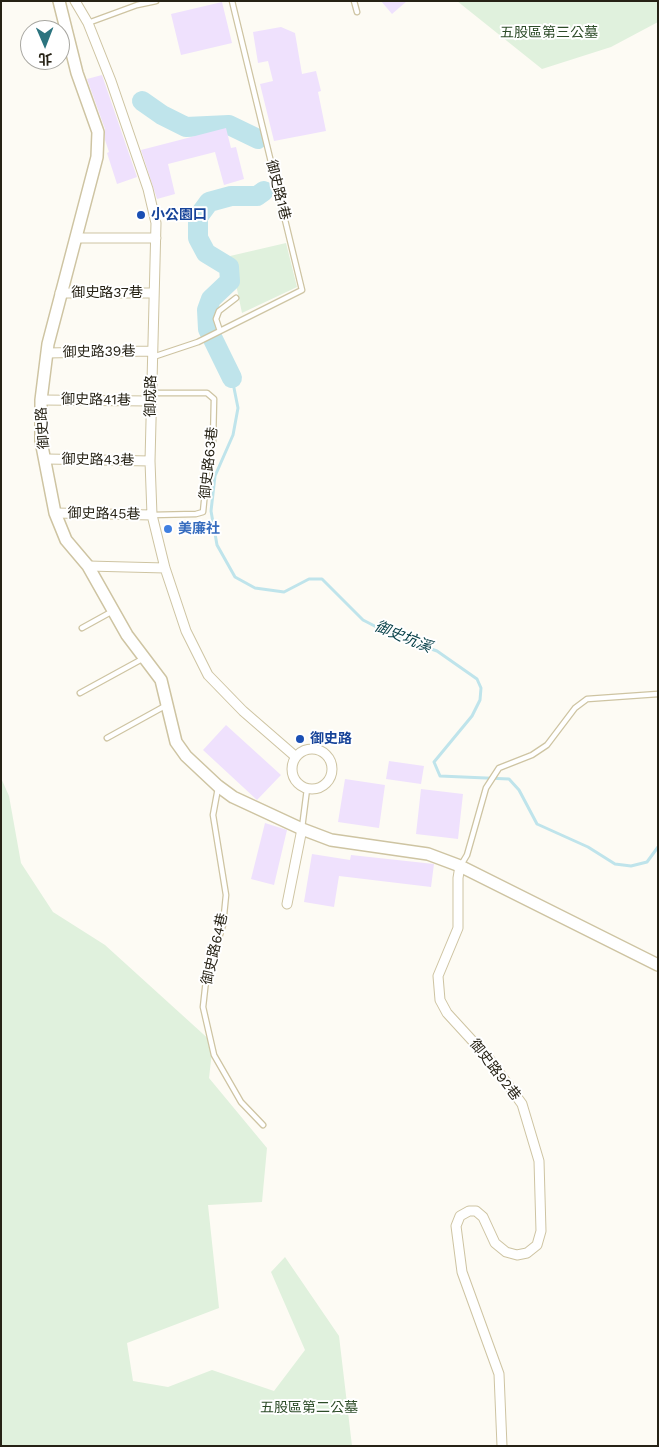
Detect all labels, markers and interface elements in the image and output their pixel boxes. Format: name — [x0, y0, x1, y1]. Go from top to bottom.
north arrow — [20, 20, 70, 70]
park label: 五股區第三公墓 — [500, 25, 598, 41]
text: 北 — [38, 51, 52, 67]
street label: 御史路1巷 — [262, 158, 294, 222]
place label: 小公園口 — [151, 207, 207, 223]
marker: 小公園口 — [135, 209, 147, 221]
street label: 御史路37巷 — [71, 285, 143, 301]
street label: 御史路39巷 — [62, 343, 136, 361]
street label: 御成路 — [142, 375, 160, 417]
street label: 御史路41巷 — [61, 391, 131, 409]
street label: 御史路 — [33, 406, 53, 450]
street label: 御史路63巷 — [197, 426, 221, 500]
street label: 御史路43巷 — [62, 451, 134, 469]
street label: 御史路45巷 — [68, 505, 140, 523]
place label: 美廉社 — [178, 521, 220, 537]
marker: 美廉社 — [162, 523, 174, 535]
water label: 御史坑溪 — [372, 617, 434, 657]
place label: 御史路 — [310, 731, 352, 747]
marker: 御史路 — [294, 733, 306, 745]
street label: 御史路64巷 — [199, 912, 231, 986]
street label: 御史路92巷 — [466, 1036, 524, 1104]
park label: 五股區第二公墓 — [260, 1400, 358, 1416]

